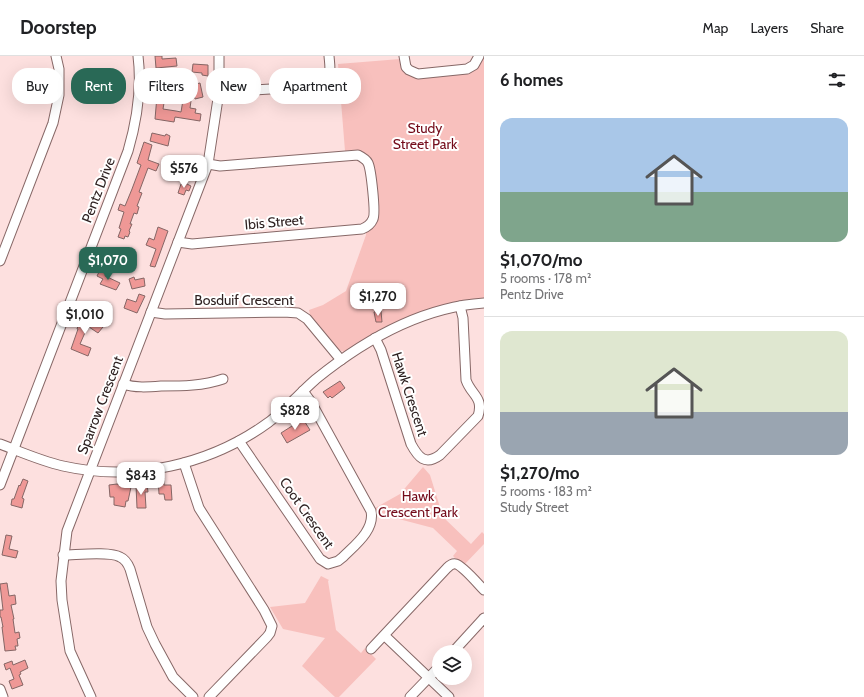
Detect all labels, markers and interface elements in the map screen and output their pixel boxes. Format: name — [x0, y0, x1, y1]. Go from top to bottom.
text: Doorstep — [20, 16, 97, 39]
text: Map — [703, 19, 728, 37]
text: Layers — [750, 19, 788, 37]
text: Share — [810, 19, 844, 37]
chip: Buy — [12, 68, 63, 104]
chip: Rent — [71, 68, 126, 104]
chip: Filters — [134, 68, 198, 104]
chip: New — [206, 68, 261, 104]
chip: Apartment — [269, 68, 361, 104]
icon: filters — [826, 69, 848, 91]
text: 6 homes — [500, 70, 563, 90]
park label: Study Street Park — [393, 119, 458, 153]
icon: home — [638, 144, 710, 216]
street label: Pentz Drive — [77, 155, 119, 225]
pin: $576 — [160, 155, 208, 189]
text: $576 — [170, 160, 198, 176]
street label: Ibis Street — [244, 210, 305, 234]
pin: $1,070 — [75, 247, 141, 281]
text: $1,070/mo — [500, 250, 582, 270]
text: $1,070 — [88, 252, 128, 268]
text: 5 rooms · 178 m² — [500, 270, 591, 286]
pin: $1,270 — [345, 283, 411, 317]
text: Pentz Drive — [500, 286, 564, 302]
text: $1,270 — [359, 288, 397, 304]
street label: Bosduif Crescent — [194, 291, 294, 309]
pin: $1,010 — [52, 301, 118, 335]
text: $1,010 — [66, 306, 104, 322]
street label: Hawk Crescent — [388, 350, 432, 439]
street label: Sparrow Crescent — [73, 353, 127, 457]
icon: home — [638, 357, 710, 429]
pin: $828 — [271, 397, 319, 431]
text: $828 — [280, 402, 310, 418]
pin: $843 — [117, 462, 165, 496]
text: $1,270/mo — [500, 463, 580, 483]
text: $843 — [126, 467, 156, 483]
street label: Coot Crescent — [276, 474, 338, 552]
text: 5 rooms · 183 m² — [500, 483, 592, 499]
park label: Hawk Crescent Park — [378, 487, 459, 521]
text: Study Street — [500, 499, 569, 515]
map controls — [432, 645, 472, 685]
button: layers — [432, 645, 472, 685]

